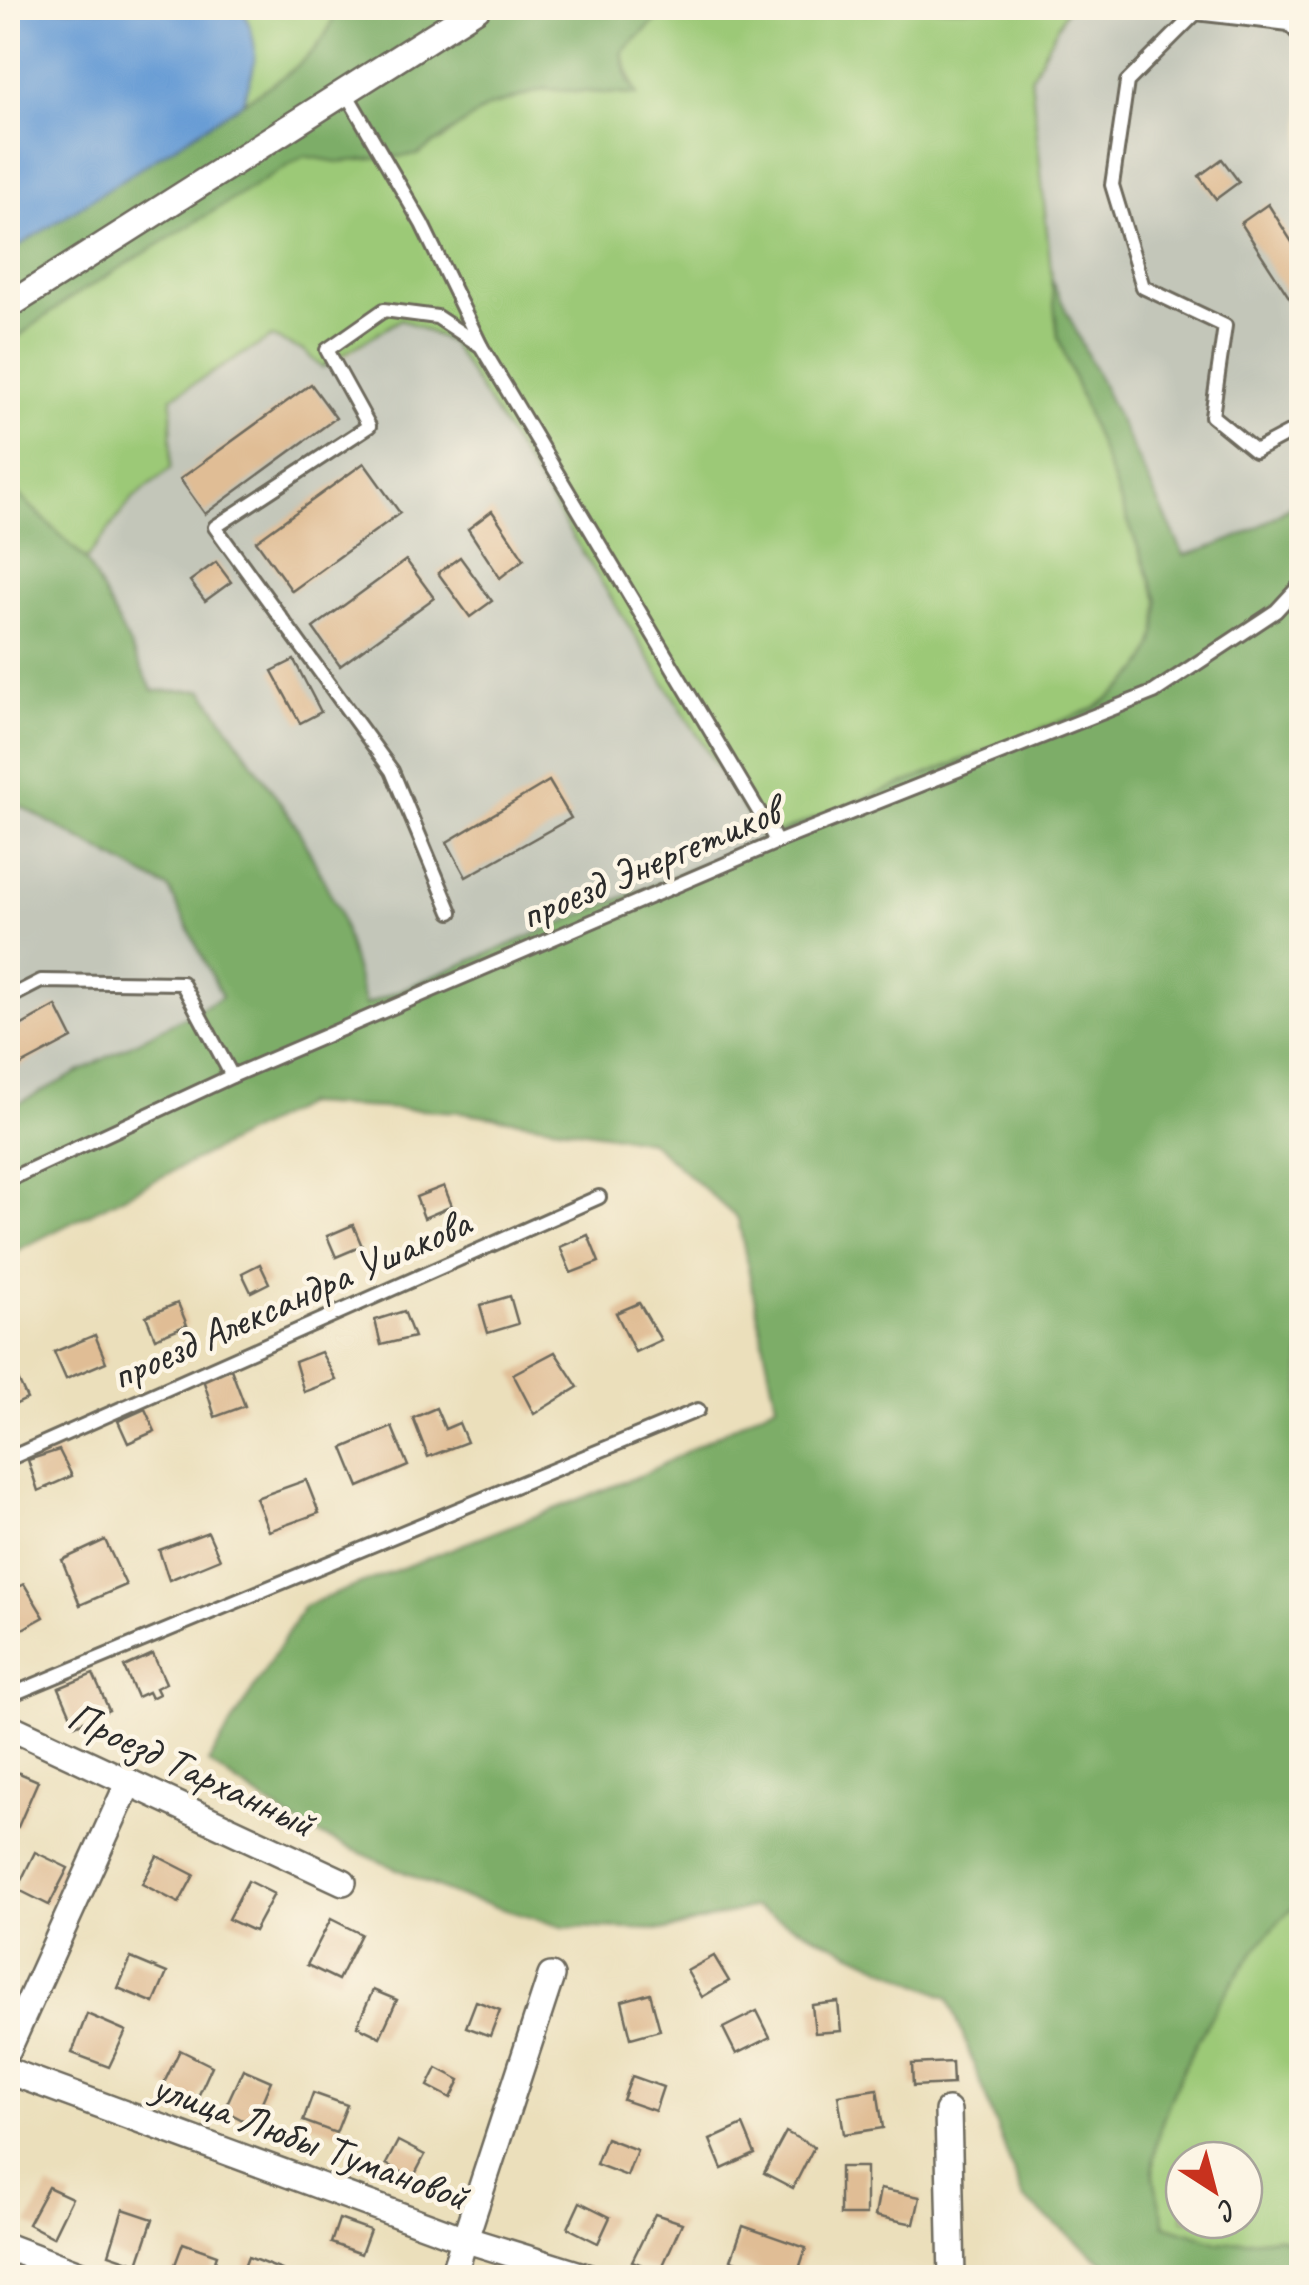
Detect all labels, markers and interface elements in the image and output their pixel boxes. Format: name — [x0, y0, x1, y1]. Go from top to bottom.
street label: проезд Энергетиков — [512, 781, 797, 942]
street label: проезд Александра Ушакова — [103, 1195, 481, 1402]
street label: Проезд Тарханный — [60, 1689, 325, 1851]
street label: улица Любы Тумановой — [143, 2059, 478, 2224]
north arrow — [1164, 2140, 1264, 2240]
text: С — [1210, 2192, 1244, 2230]

